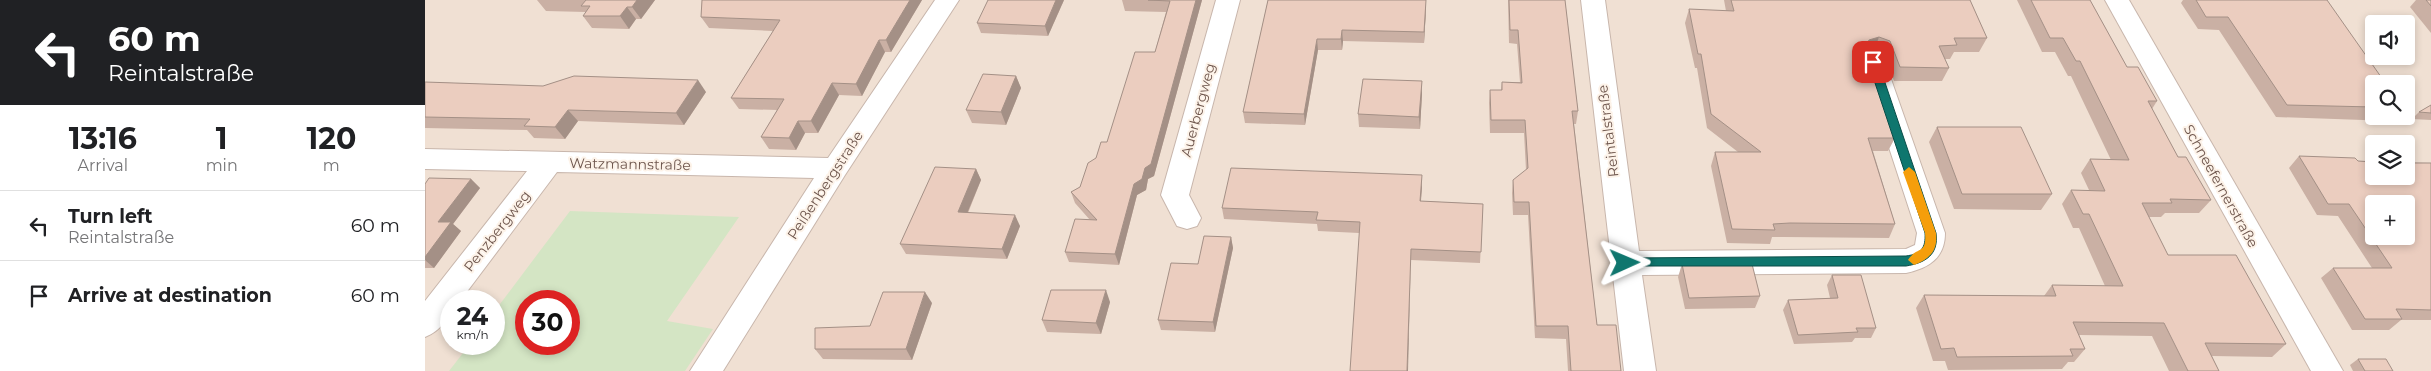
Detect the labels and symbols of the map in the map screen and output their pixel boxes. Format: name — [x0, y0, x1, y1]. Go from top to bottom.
pin — [1852, 41, 1894, 83]
street label: Auerbergweg — [1177, 61, 1219, 159]
street label: Reintalstraße — [1593, 84, 1623, 178]
street label: Schneefernerstraße — [2180, 121, 2262, 251]
street label: Peißenbergstraße — [783, 127, 867, 243]
street label: Watzmannstraße — [569, 154, 691, 174]
street label: Penzbergweg — [460, 187, 534, 275]
position arrow — [1598, 236, 1650, 288]
speed limit sign: 30 — [515, 290, 580, 355]

